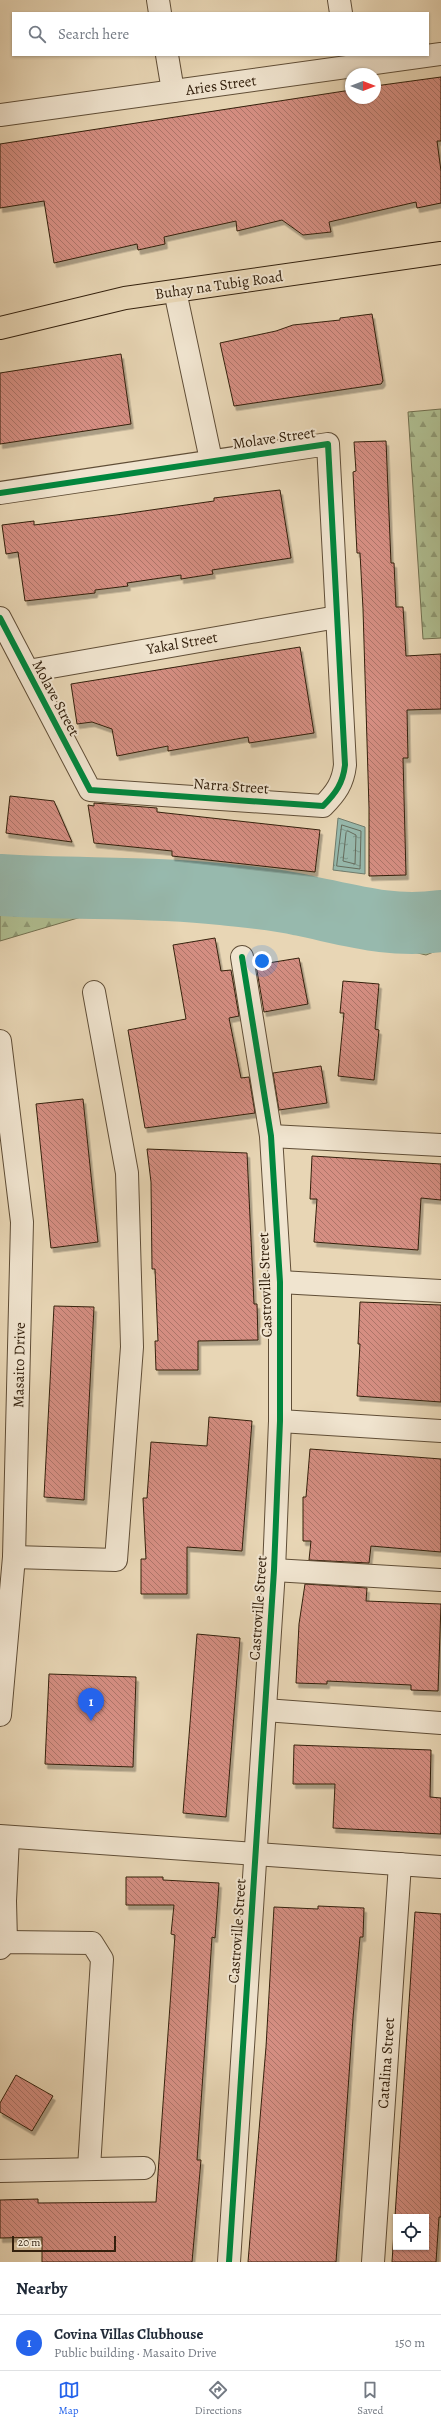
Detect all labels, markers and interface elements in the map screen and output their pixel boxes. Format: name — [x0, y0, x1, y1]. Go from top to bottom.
search box — [12, 12, 429, 56]
icon: search — [26, 23, 48, 45]
text: Search here — [58, 24, 129, 44]
north arrow — [345, 68, 381, 104]
street label: Aries Street — [183, 70, 258, 100]
street label: Buhay na Tubig Road — [154, 266, 285, 304]
street label: Molave Street — [231, 422, 317, 454]
street label: Yakal Street — [144, 627, 219, 659]
street label: Molave Street — [28, 657, 84, 739]
street label: Narra Street — [193, 773, 269, 799]
your location — [252, 951, 272, 971]
street label: Castroville Street — [253, 1232, 277, 1338]
street label: Masaito Drive — [8, 1322, 30, 1408]
street label: Castroville Street — [244, 1555, 272, 1661]
pin: 1 — [78, 1688, 104, 1721]
street label: Castroville Street — [223, 1878, 251, 1984]
street label: Catalina Street — [373, 2017, 399, 2109]
map controls — [393, 2214, 429, 2250]
button: locate — [393, 2214, 429, 2250]
scale bar — [12, 2234, 116, 2253]
text: 20 m — [18, 2235, 40, 2250]
text: Nearby — [16, 2277, 67, 2300]
text: Covina Villas Clubhouse — [54, 2324, 203, 2344]
text: 1 — [27, 2334, 31, 2351]
text: 150 m — [395, 2334, 425, 2351]
text: Public building · Masaito Drive — [54, 2344, 217, 2361]
tab: Map — [58, 2379, 80, 2418]
tab: Directions — [195, 2379, 242, 2418]
tab: Saved — [357, 2379, 383, 2418]

